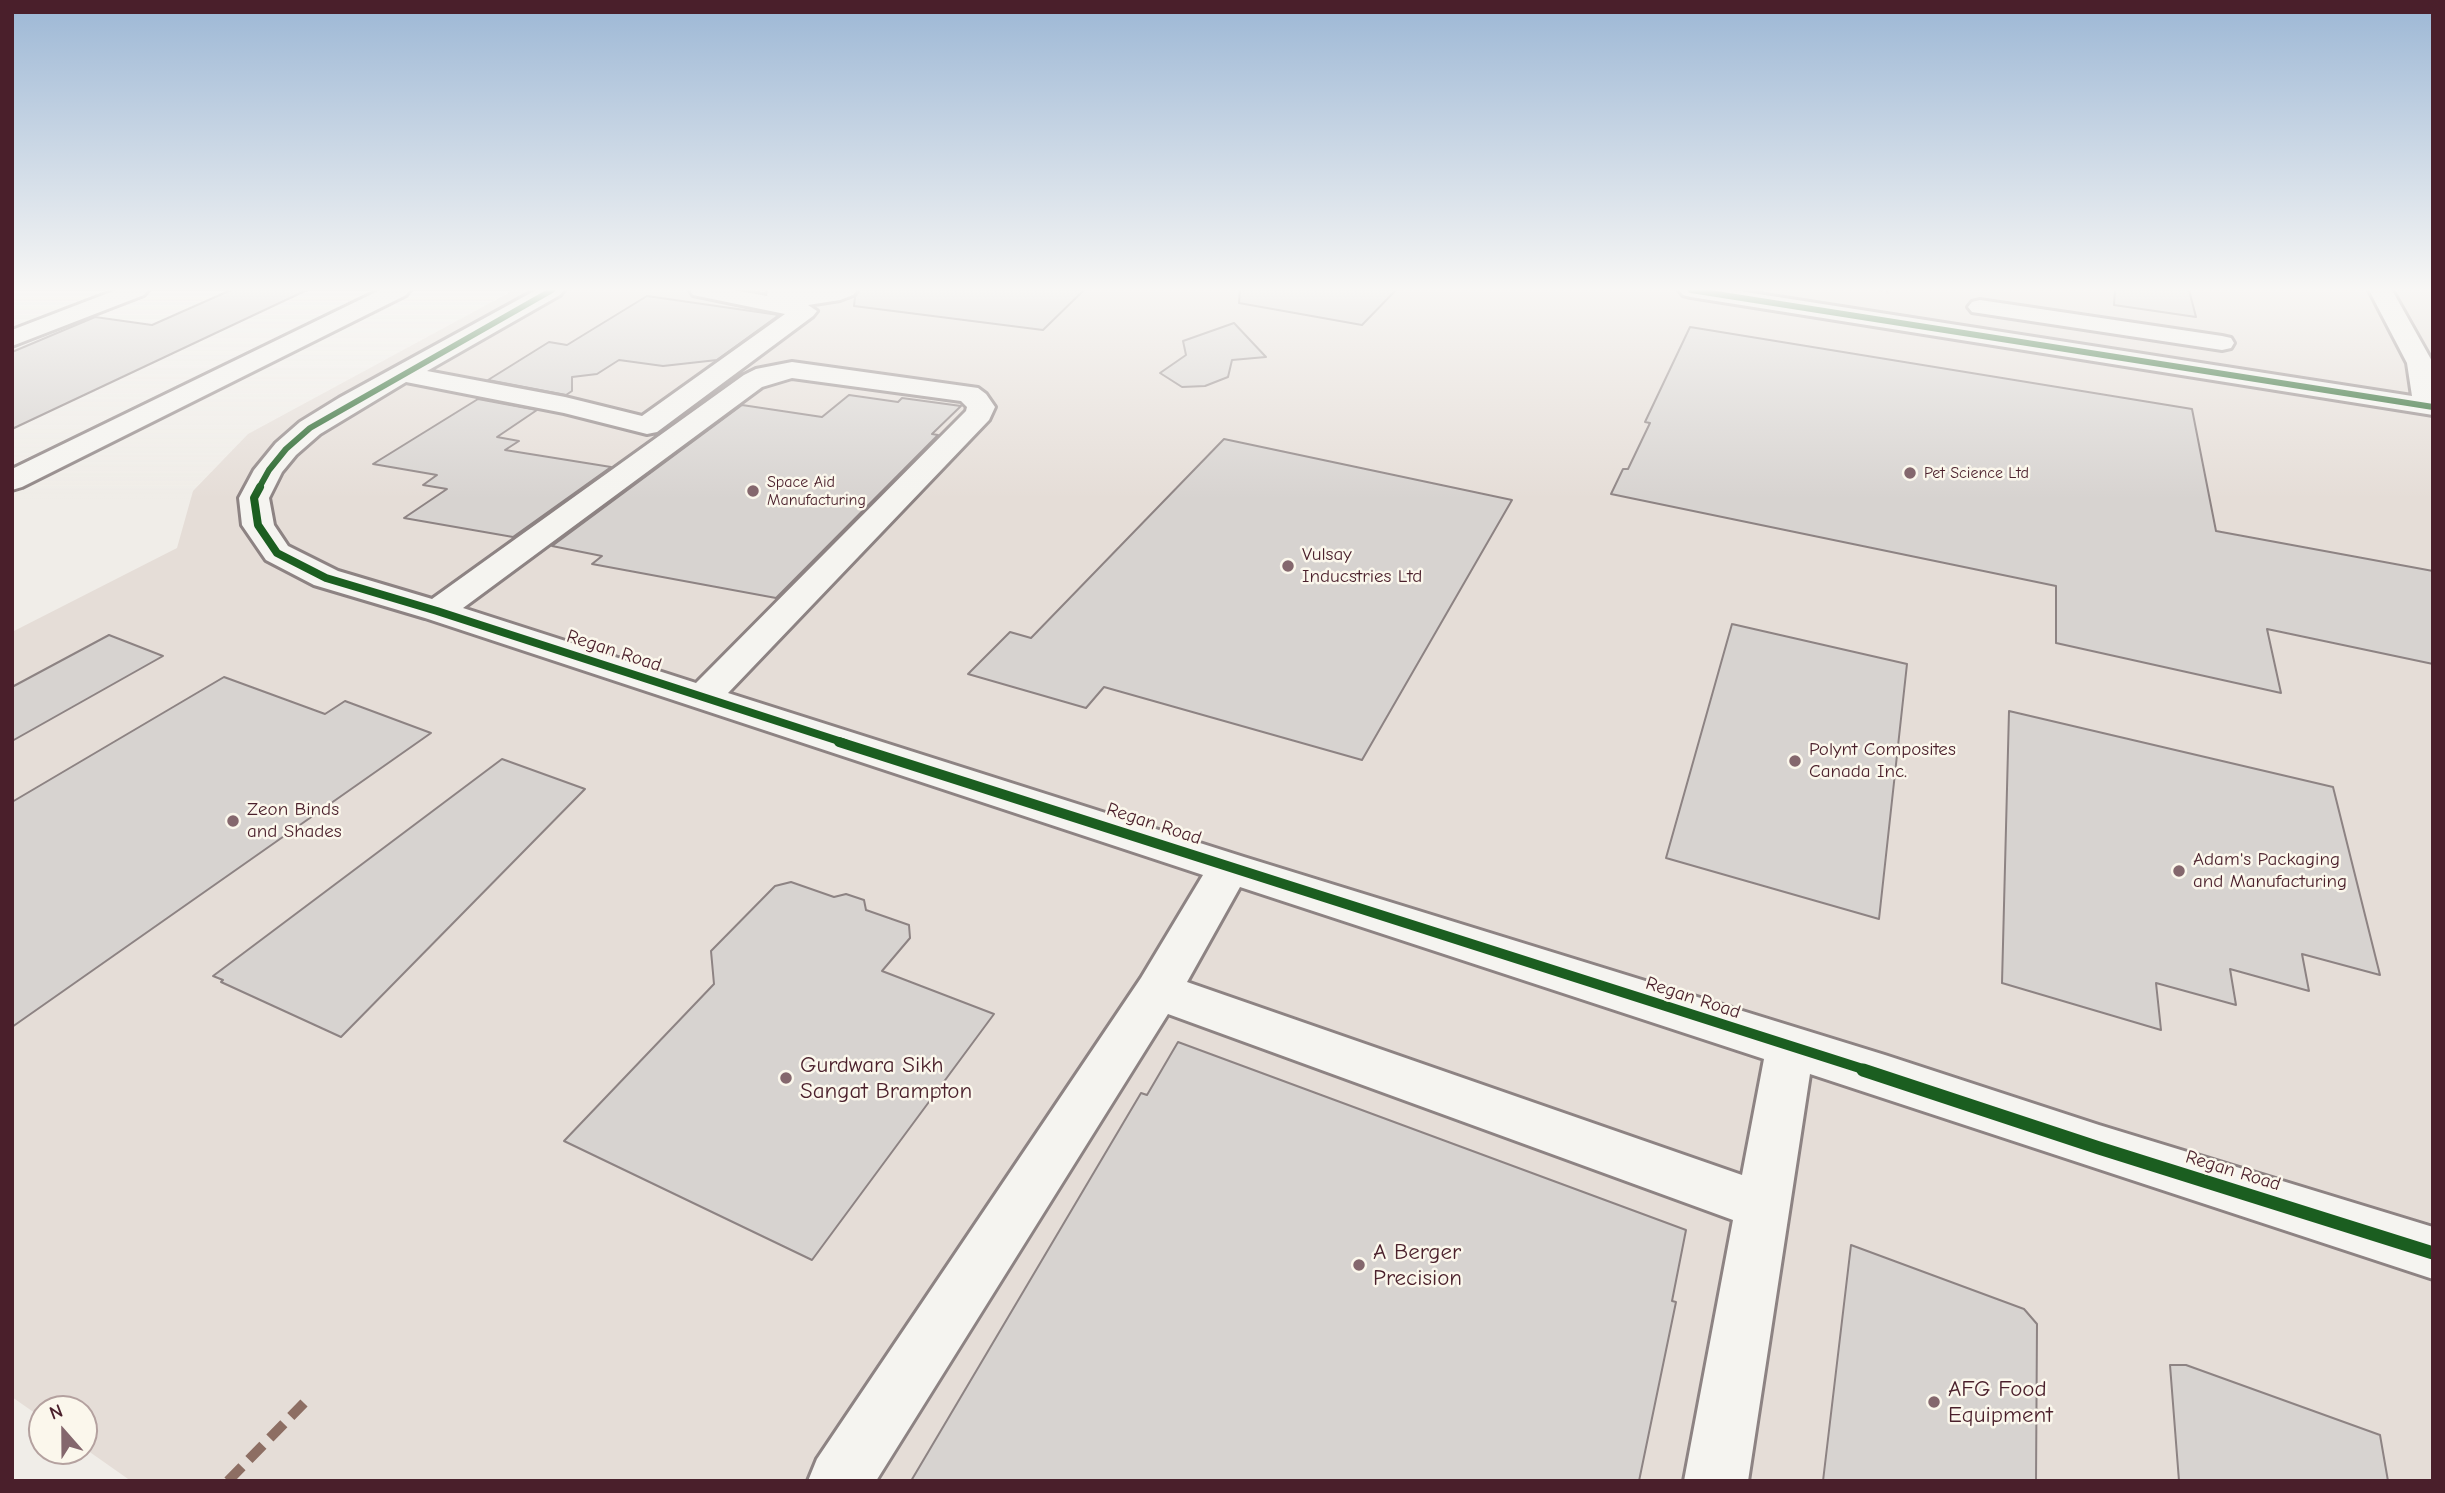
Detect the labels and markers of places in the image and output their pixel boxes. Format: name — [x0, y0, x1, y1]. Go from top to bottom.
place label: Pet Science Ltd — [1924, 463, 2029, 483]
marker: Pet Science Ltd — [1902, 465, 1918, 481]
place label: Space Aid Manufacturing — [767, 472, 866, 510]
marker: Space Aid Manufacturing — [745, 483, 761, 499]
place label: Vulsay Inducstries Ltd — [1302, 544, 1422, 588]
marker: Vulsay Inducstries Ltd — [1280, 558, 1296, 574]
place label: Polynt Composites Canada Inc. — [1809, 739, 1956, 783]
marker: Polynt Composites Canada Inc. — [1787, 753, 1803, 769]
place label: Zeon Binds and Shades — [247, 799, 342, 843]
marker: Zeon Binds and Shades — [225, 813, 241, 829]
place label: Adam's Packaging and Manufacturing — [2193, 849, 2347, 893]
marker: Adam's Packaging and Manufacturing — [2171, 863, 2187, 879]
place label: Gurdwara Sikh Sangat Brampton — [800, 1051, 972, 1105]
marker: Gurdwara Sikh Sangat Brampton — [778, 1070, 794, 1086]
place label: A Berger Precision — [1373, 1238, 1462, 1292]
marker: A Berger Precision — [1351, 1257, 1367, 1273]
place label: AFG Food Equipment — [1948, 1375, 2053, 1429]
marker: AFG Food Equipment — [1926, 1394, 1942, 1410]

